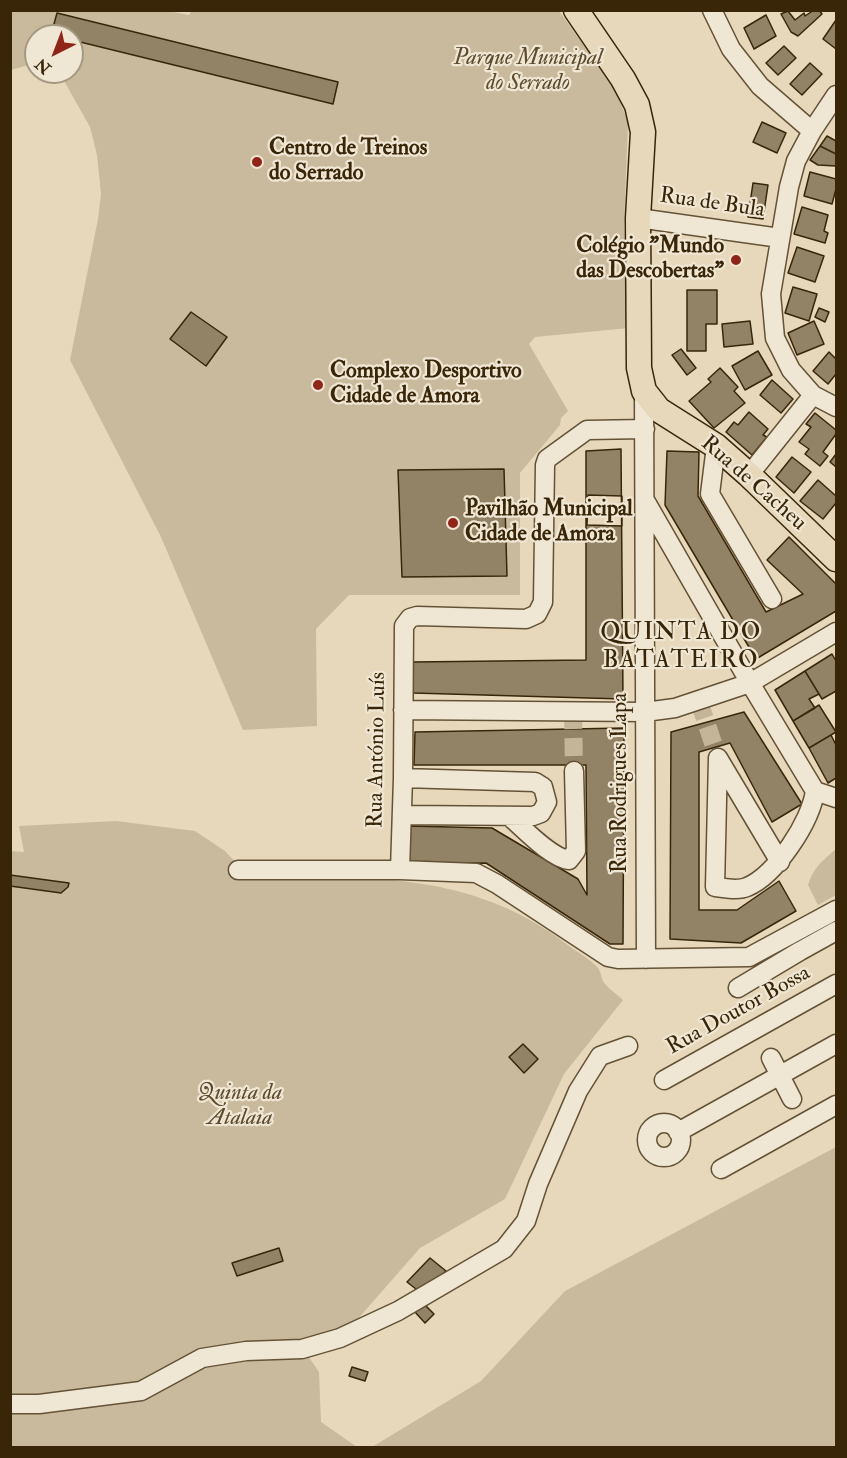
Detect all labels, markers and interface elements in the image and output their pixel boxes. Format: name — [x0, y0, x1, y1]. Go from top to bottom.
north arrow — [24, 24, 84, 84]
park label: Parque Municipal do Serrado — [454, 46, 602, 98]
text: N — [31, 54, 55, 78]
place label: Centro de Treinos do Serrado — [269, 136, 427, 188]
marker: Centro de Treinos do Serrado — [250, 155, 264, 169]
street label: Rua de Bula — [658, 184, 766, 224]
place label: Colégio "Mundo das Descobertas" — [576, 234, 724, 286]
marker: Colégio "Mundo das Descobertas" — [729, 253, 743, 267]
place label: Complexo Desportivo Cidade de Amora — [330, 359, 522, 410]
marker: Complexo Desportivo Cidade de Amora — [311, 378, 325, 392]
street label: Rua de Cacheu — [695, 431, 811, 537]
place label: Pavilhão Municipal Cidade de Amora — [465, 497, 633, 548]
marker: Pavilhão Municipal Cidade de Amora — [446, 516, 460, 530]
district label: QUINTA DO BATATEIRO — [600, 620, 762, 676]
street label: Rua António Luís — [363, 672, 393, 828]
street label: Rua Rodrigues Lapa — [608, 693, 634, 873]
street label: Rua Doutor Bossa — [663, 961, 815, 1061]
park label: Quinta da Atalaia — [198, 1081, 282, 1132]

